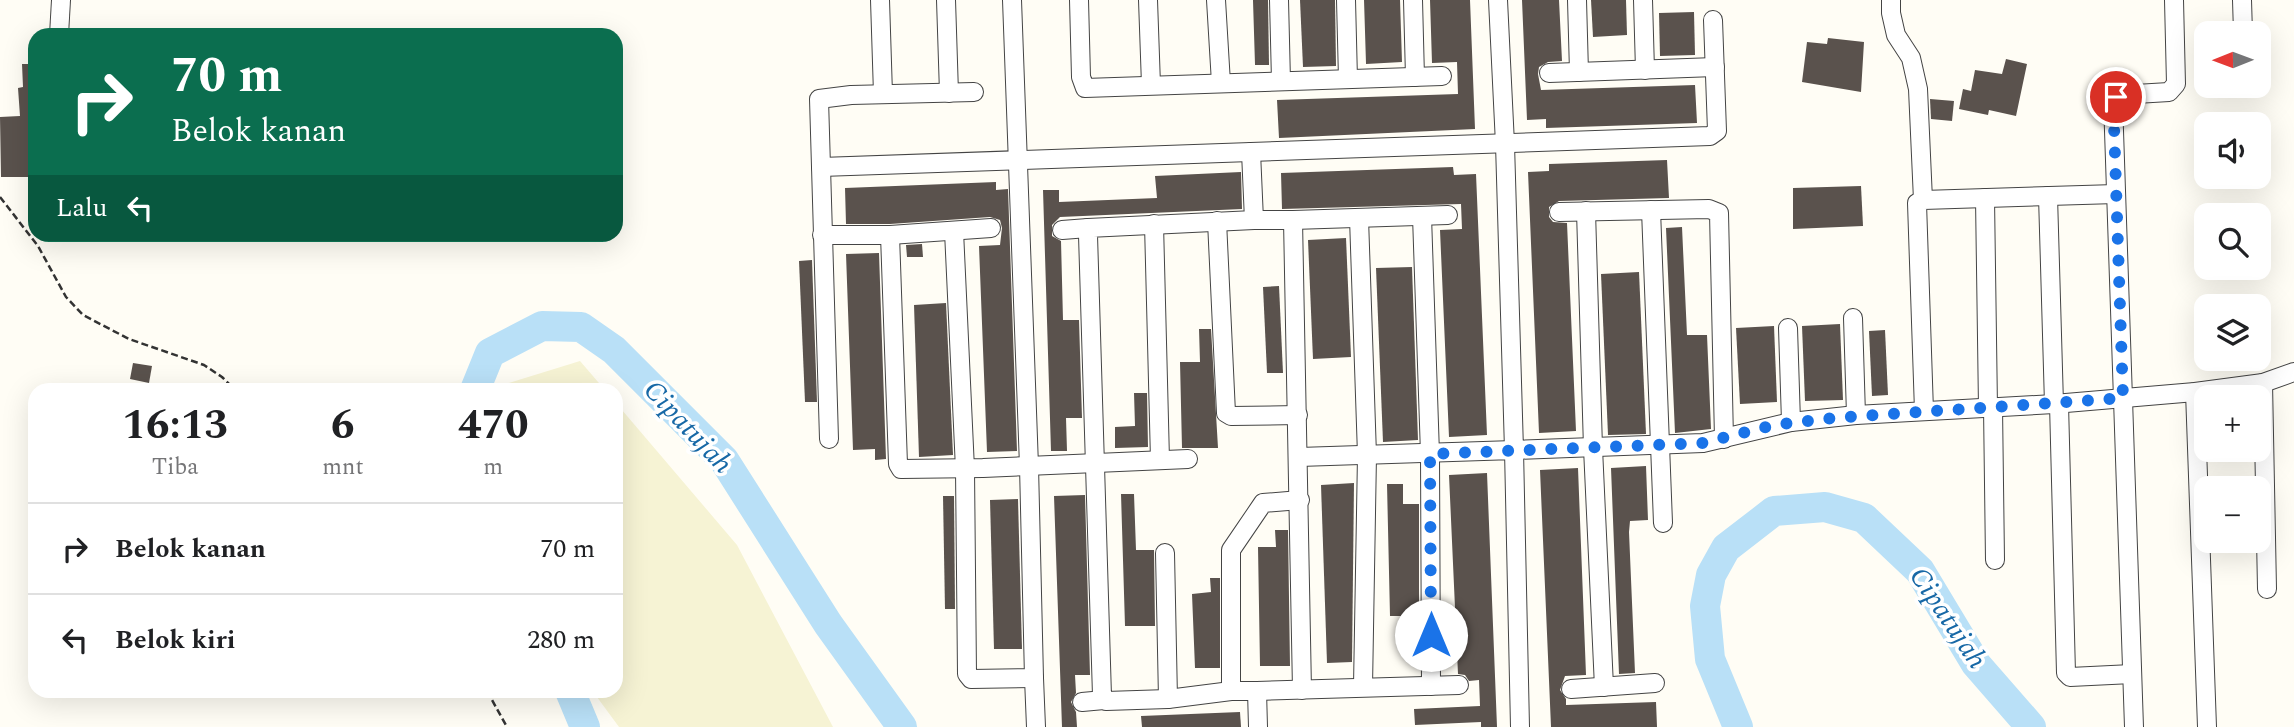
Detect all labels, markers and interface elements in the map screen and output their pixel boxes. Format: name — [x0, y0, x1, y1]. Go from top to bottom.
north arrow — [2194, 21, 2272, 98]
map controls — [2194, 21, 2271, 553]
text: 70 m — [171, 39, 282, 114]
icon: right — [56, 56, 147, 147]
pin — [2086, 67, 2146, 127]
icon: arrive — [2097, 78, 2135, 116]
text: Belok kanan — [171, 107, 346, 156]
button: sound — [2194, 112, 2271, 189]
text: Lalu — [56, 188, 107, 228]
icon: left — [121, 189, 159, 227]
button: search — [2194, 203, 2271, 280]
button: layers — [2194, 294, 2271, 371]
water label: Cipatujah — [633, 370, 743, 484]
button: + — [2194, 385, 2271, 462]
text: 16:13 — [122, 394, 228, 457]
text: 6 — [331, 394, 355, 457]
text: 470 — [458, 394, 529, 457]
text: Tiba — [152, 450, 199, 485]
text: mnt — [322, 450, 364, 485]
text: m — [483, 450, 503, 485]
button: − — [2194, 476, 2271, 553]
text: Belok kanan — [115, 529, 266, 569]
text: 70 m — [540, 529, 595, 569]
icon: right — [56, 530, 94, 568]
water label: Cipatujah — [1898, 558, 1998, 678]
position arrow — [1394, 598, 1468, 672]
text: Belok kiri — [115, 620, 235, 660]
text: 280 m — [527, 620, 595, 660]
icon: left — [56, 621, 94, 659]

